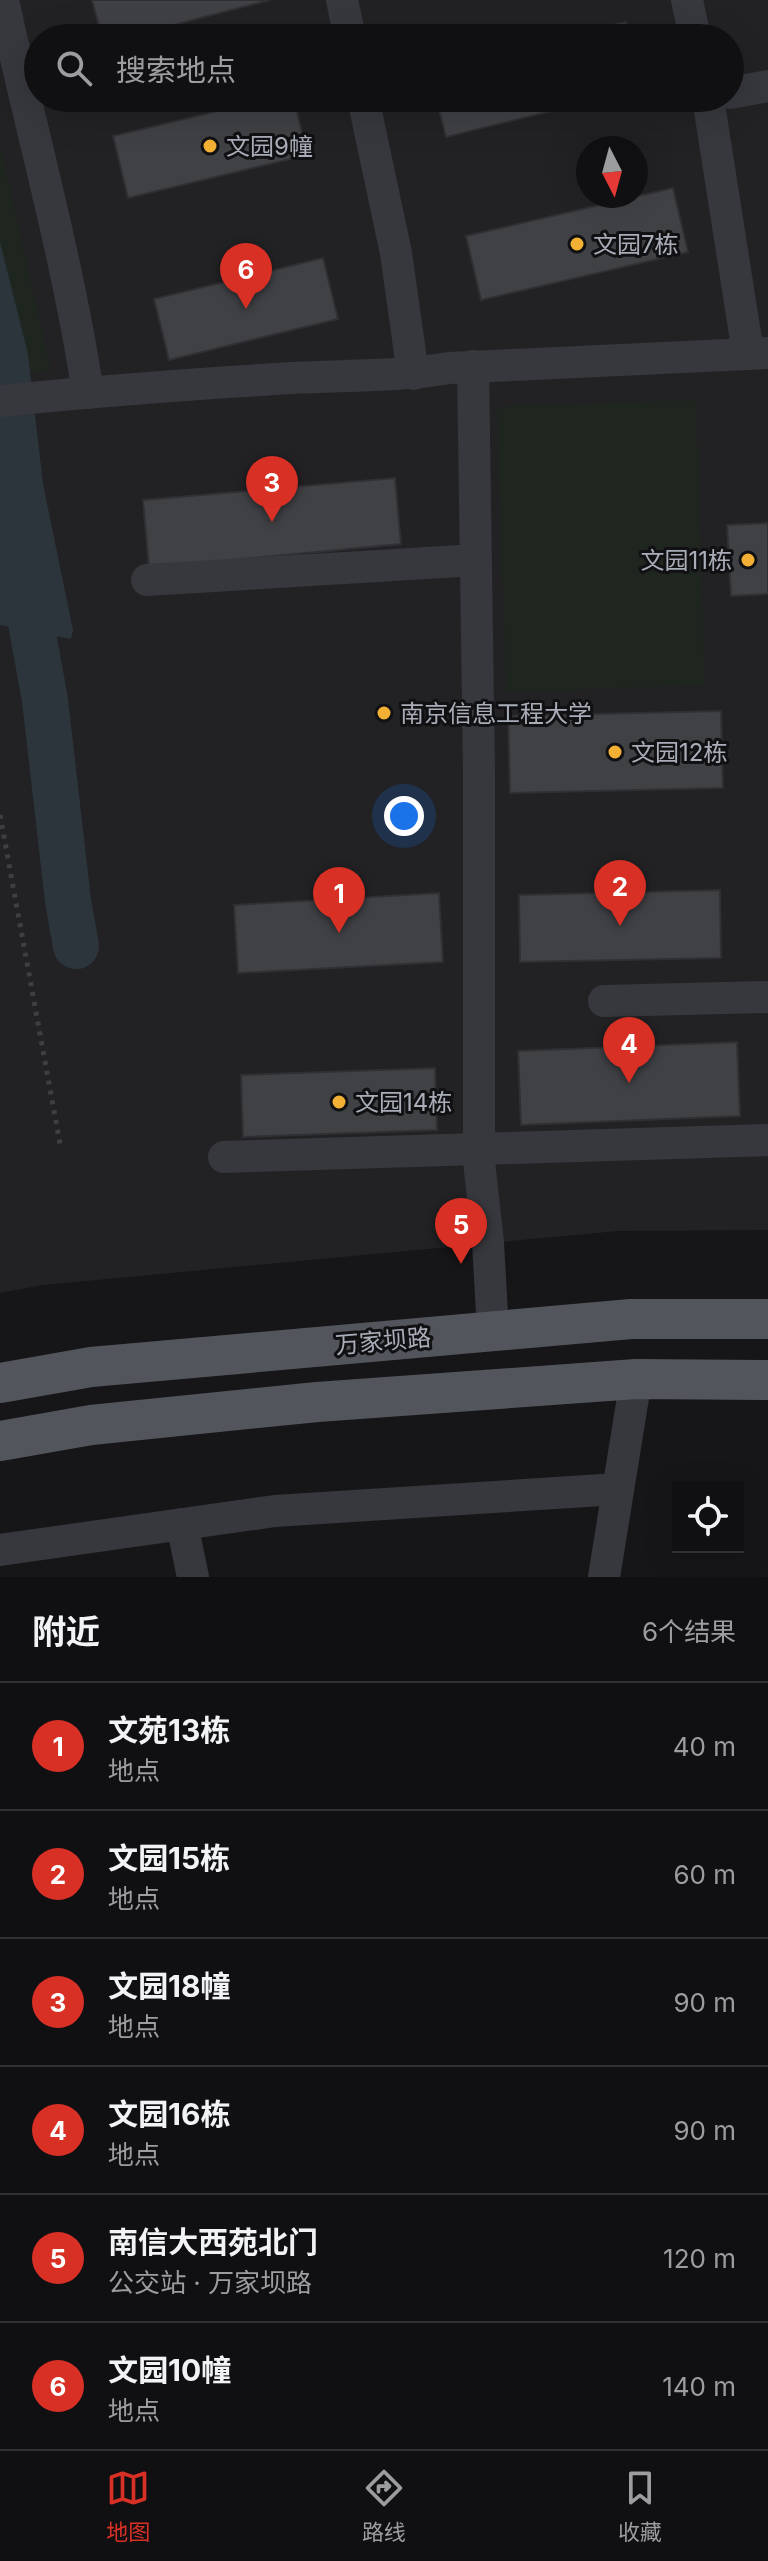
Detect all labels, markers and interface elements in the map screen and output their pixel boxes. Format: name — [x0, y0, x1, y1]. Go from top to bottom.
search box — [24, 24, 744, 112]
icon: search — [52, 46, 96, 90]
text: 搜索地点 — [116, 52, 236, 88]
place label: 文园9幢 — [226, 132, 313, 161]
north arrow — [576, 136, 648, 208]
marker: 文园9幢 — [201, 137, 219, 155]
place label: 文园7栋 — [593, 230, 679, 259]
marker: 文园7栋 — [568, 235, 586, 253]
pin: 6 — [220, 243, 272, 309]
pin: 3 — [246, 456, 298, 522]
place label: 文园11栋 — [640, 546, 732, 575]
marker: 文园11栋 — [739, 551, 757, 569]
place label: 南京信息工程大学 — [400, 699, 592, 728]
marker: 南京信息工程大学 — [375, 704, 393, 722]
place label: 文园12栋 — [631, 738, 727, 767]
marker: 文园12栋 — [606, 743, 624, 761]
your location — [384, 796, 424, 836]
pin: 2 — [594, 860, 646, 926]
pin: 1 — [313, 867, 365, 933]
pin: 4 — [603, 1017, 655, 1083]
place label: 文园14栋 — [355, 1088, 452, 1117]
marker: 文园14栋 — [330, 1093, 348, 1111]
pin: 5 — [435, 1198, 487, 1264]
street label: 万家坝路 — [334, 1322, 432, 1360]
map controls — [672, 1481, 744, 1553]
button: locate — [672, 1481, 744, 1553]
text: 附近 — [32, 1611, 100, 1652]
text: 6个结果 — [642, 1616, 736, 1647]
text: 文苑13栋 — [108, 1712, 230, 1748]
text: 1 — [52, 1731, 64, 1762]
text: 40 m — [673, 1731, 736, 1762]
text: 地点 — [108, 1755, 160, 1786]
text: 文园15栋 — [108, 1840, 230, 1876]
text: 2 — [50, 1859, 66, 1890]
text: 60 m — [673, 1859, 736, 1890]
text: 地点 — [108, 1883, 160, 1914]
text: 文园18幢 — [108, 1968, 230, 2004]
text: 3 — [50, 1987, 66, 2018]
text: 90 m — [673, 1987, 736, 2018]
text: 地点 — [108, 2011, 160, 2042]
text: 文园16栋 — [108, 2096, 230, 2132]
text: 4 — [49, 2115, 67, 2146]
text: 90 m — [673, 2115, 736, 2146]
text: 地点 — [108, 2139, 160, 2170]
text: 南信大西苑北门 — [108, 2224, 318, 2260]
text: 5 — [50, 2243, 66, 2274]
text: 120 m — [663, 2243, 736, 2274]
text: 公交站 · 万家坝路 — [108, 2267, 312, 2298]
text: 文园10幢 — [108, 2352, 231, 2388]
text: 6 — [50, 2371, 66, 2402]
text: 140 m — [662, 2371, 736, 2402]
text: 地点 — [108, 2395, 160, 2426]
tab: 地图 — [106, 2466, 150, 2546]
tab: 路线 — [362, 2466, 406, 2546]
tab: 收藏 — [618, 2466, 662, 2546]

